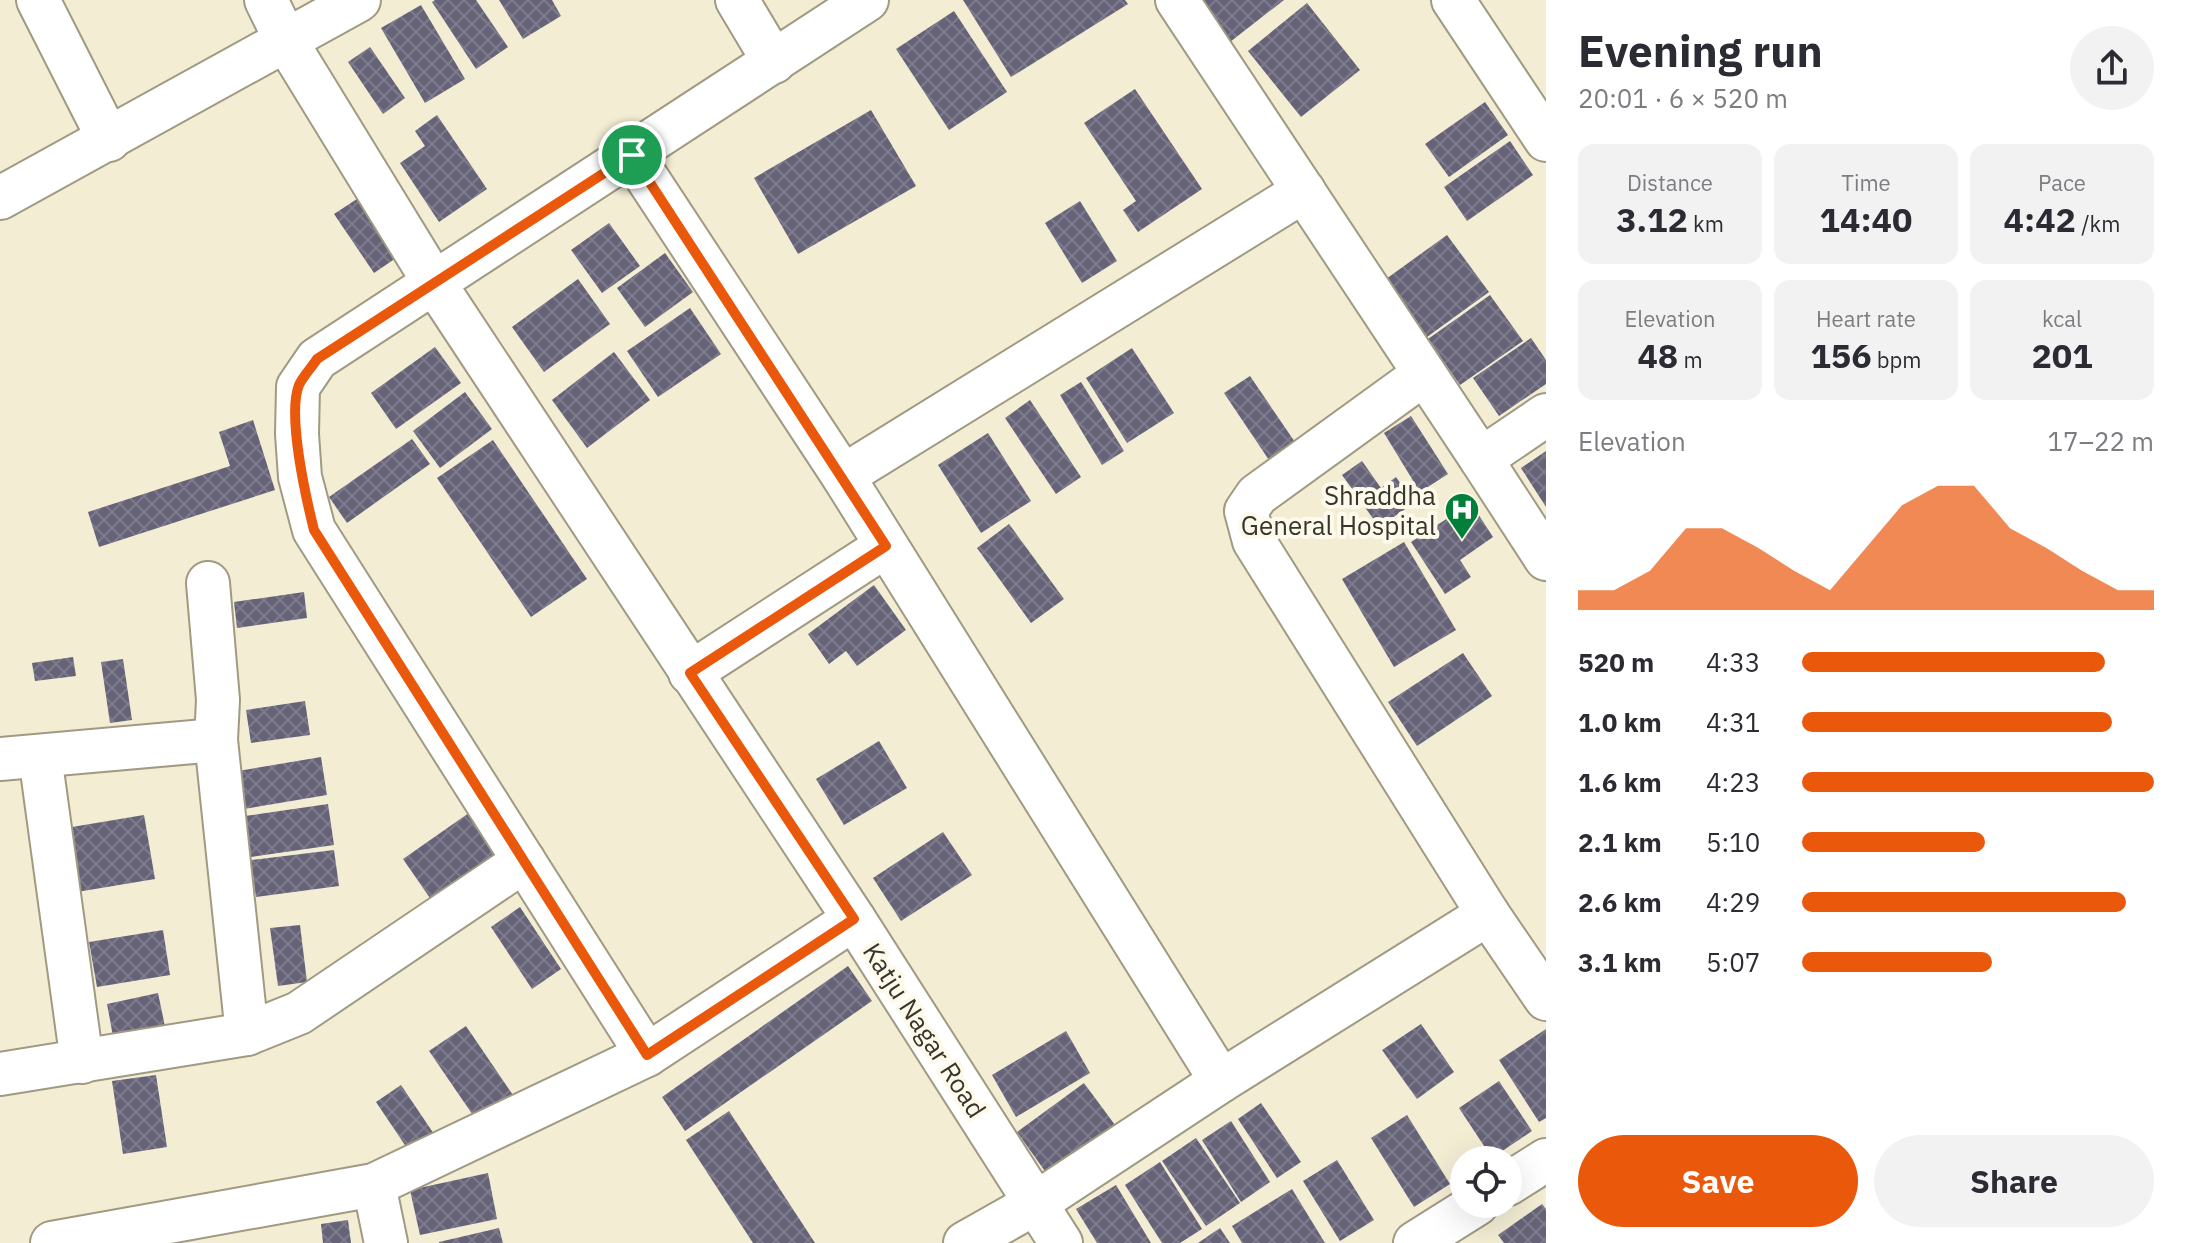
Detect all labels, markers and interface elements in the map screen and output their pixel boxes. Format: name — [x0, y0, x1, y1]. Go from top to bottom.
text: Evening run — [1578, 22, 1823, 79]
button: share — [2070, 26, 2154, 110]
text: 20:01 · 6 × 520 m — [1578, 81, 1788, 115]
pin — [598, 121, 666, 189]
icon: arrive — [610, 133, 654, 177]
text: Distance — [1627, 168, 1713, 197]
text: Time — [1841, 168, 1891, 197]
text: Pace — [2038, 168, 2086, 197]
text: 3.12 — [1616, 197, 1688, 241]
text: 14:40 — [1820, 197, 1912, 241]
text: 4:42 — [2004, 197, 2076, 241]
text: km — [1688, 209, 1724, 238]
text: /km — [2076, 209, 2120, 238]
text: Elevation — [1624, 304, 1716, 333]
text: Heart rate — [1816, 304, 1916, 333]
text: kcal — [2042, 304, 2082, 333]
text: 48 — [1637, 333, 1678, 377]
text: 156 — [1810, 333, 1872, 377]
text: 201 — [2031, 333, 2093, 377]
text: m — [1678, 345, 1703, 374]
text: bpm — [1872, 345, 1922, 374]
text: Elevation — [1578, 424, 1686, 458]
text: 17–22 m — [2047, 424, 2154, 458]
place label: Shraddha General Hospital — [1241, 478, 1436, 542]
hospital icon: Shraddha General Hospital — [1443, 491, 1481, 541]
text: 520 m — [1578, 645, 1654, 679]
text: 4:33 — [1706, 645, 1760, 679]
text: 1.0 km — [1578, 705, 1662, 739]
text: 4:31 — [1706, 705, 1760, 739]
text: 1.6 km — [1578, 765, 1662, 799]
text: 4:23 — [1706, 765, 1760, 799]
text: 2.1 km — [1578, 825, 1662, 859]
text: 5:10 — [1706, 825, 1760, 859]
text: 2.6 km — [1578, 885, 1662, 919]
text: 4:29 — [1706, 885, 1760, 919]
street label: Katju Nagar Road — [856, 936, 994, 1124]
text: 3.1 km — [1578, 945, 1662, 979]
text: 5:07 — [1706, 945, 1760, 979]
button: Save — [1578, 1135, 1858, 1227]
button: Share — [1874, 1135, 2154, 1227]
map controls — [1450, 1146, 1522, 1218]
button: locate — [1450, 1146, 1522, 1218]

